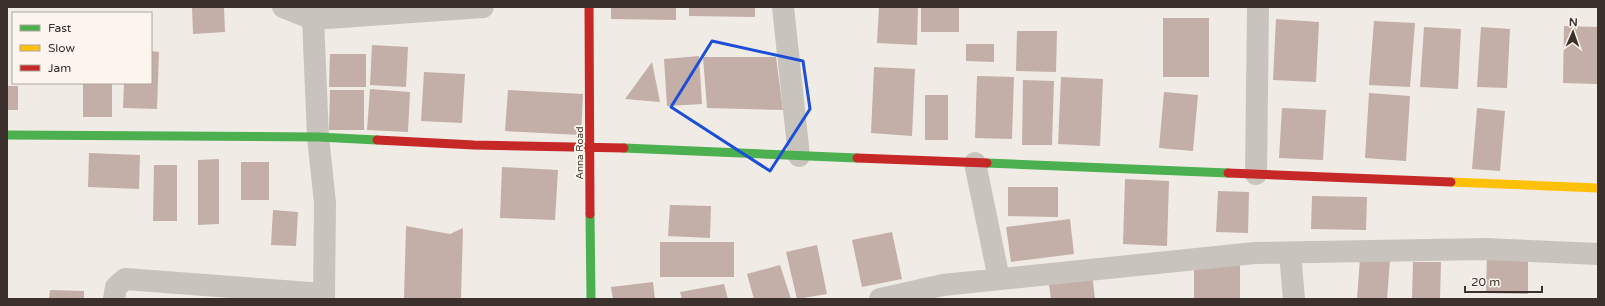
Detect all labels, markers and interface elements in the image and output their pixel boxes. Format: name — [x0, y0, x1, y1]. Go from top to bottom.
legend — [12, 12, 152, 84]
north arrow — [1553, 12, 1593, 52]
text: N — [1569, 16, 1578, 29]
text: Fast — [48, 21, 72, 35]
text: Slow — [48, 41, 75, 55]
text: Jam — [48, 61, 71, 75]
street label: Anna Road — [574, 127, 586, 179]
scale bar — [1465, 268, 1542, 294]
text: 20 m — [1471, 275, 1500, 289]

